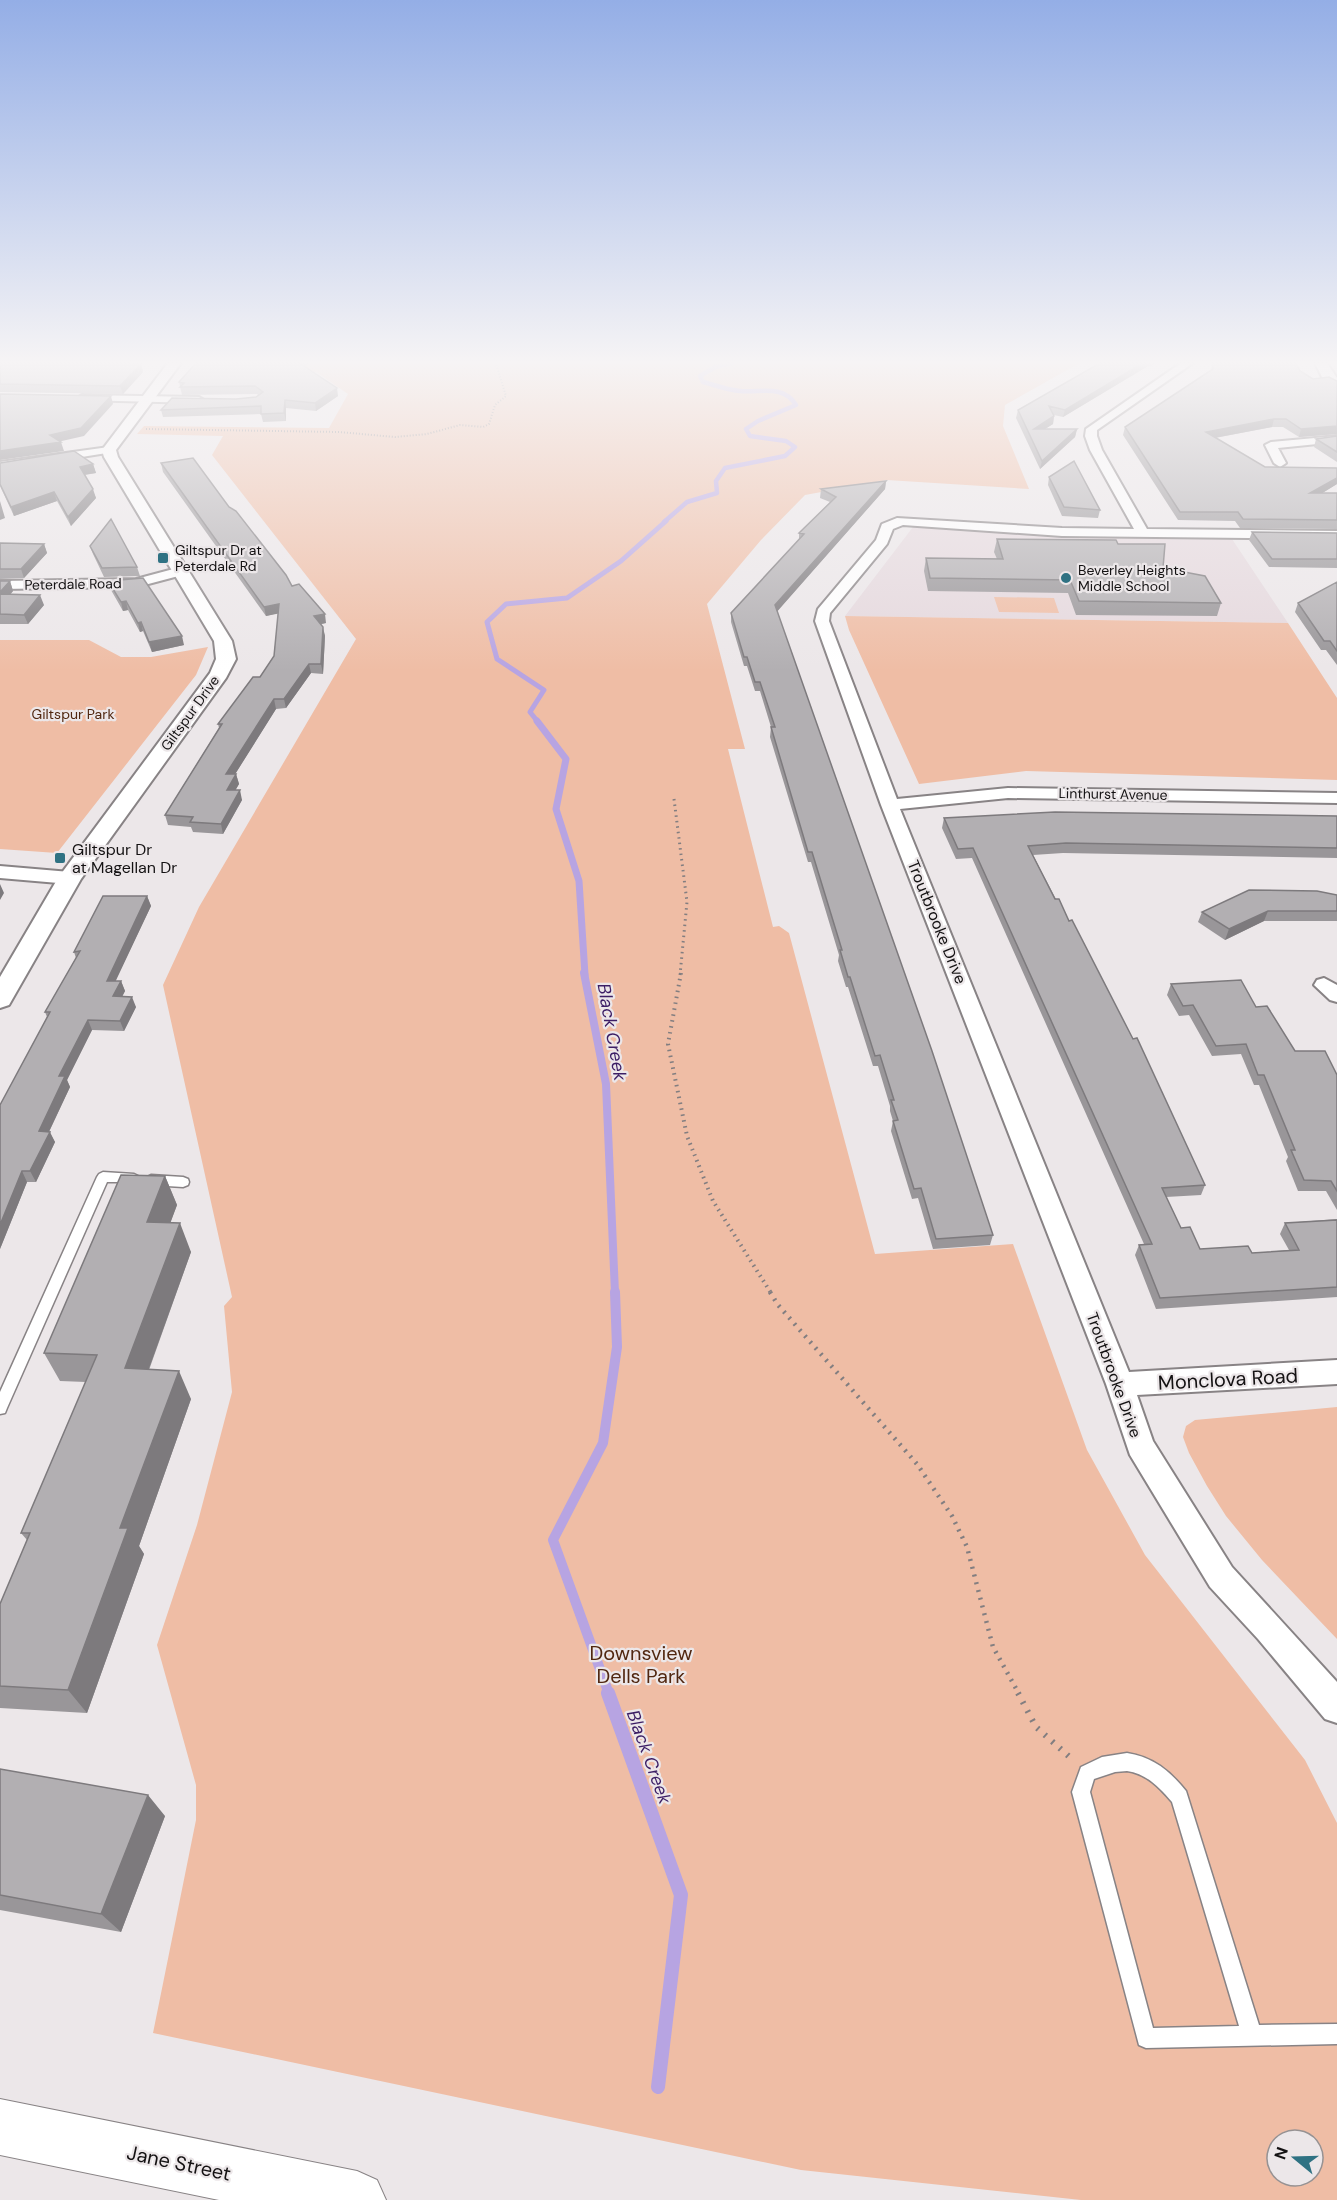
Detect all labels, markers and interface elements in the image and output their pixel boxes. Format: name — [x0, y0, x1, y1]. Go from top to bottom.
place label: Giltspur Dr at Peterdale Rd — [175, 541, 262, 575]
marker: Giltspur Dr at Peterdale Rd — [156, 551, 170, 565]
place label: Beverley Heights Middle School — [1078, 561, 1186, 595]
marker: Beverley Heights Middle School — [1059, 571, 1073, 585]
street label: Peterdale Road — [24, 574, 122, 594]
street label: Giltspur Drive — [157, 672, 223, 754]
park label: Giltspur Park — [32, 705, 114, 723]
street label: Linthurst Avenue — [1058, 784, 1168, 804]
place label: Giltspur Dr at Magellan Dr — [72, 839, 177, 878]
marker: Giltspur Dr at Magellan Dr — [53, 851, 67, 865]
street label: Troutbrooke Drive — [903, 857, 971, 987]
water label: Black Creek — [592, 981, 633, 1083]
street label: Troutbrooke Drive — [1082, 1309, 1146, 1441]
street label: Monclova Road — [1157, 1362, 1299, 1396]
park label: Downsview Dells Park — [589, 1640, 693, 1689]
water label: Black Creek — [621, 1707, 677, 1808]
north arrow — [1265, 2128, 1325, 2188]
street label: Jane Street — [125, 2139, 234, 2187]
text: N — [1269, 2144, 1293, 2162]

